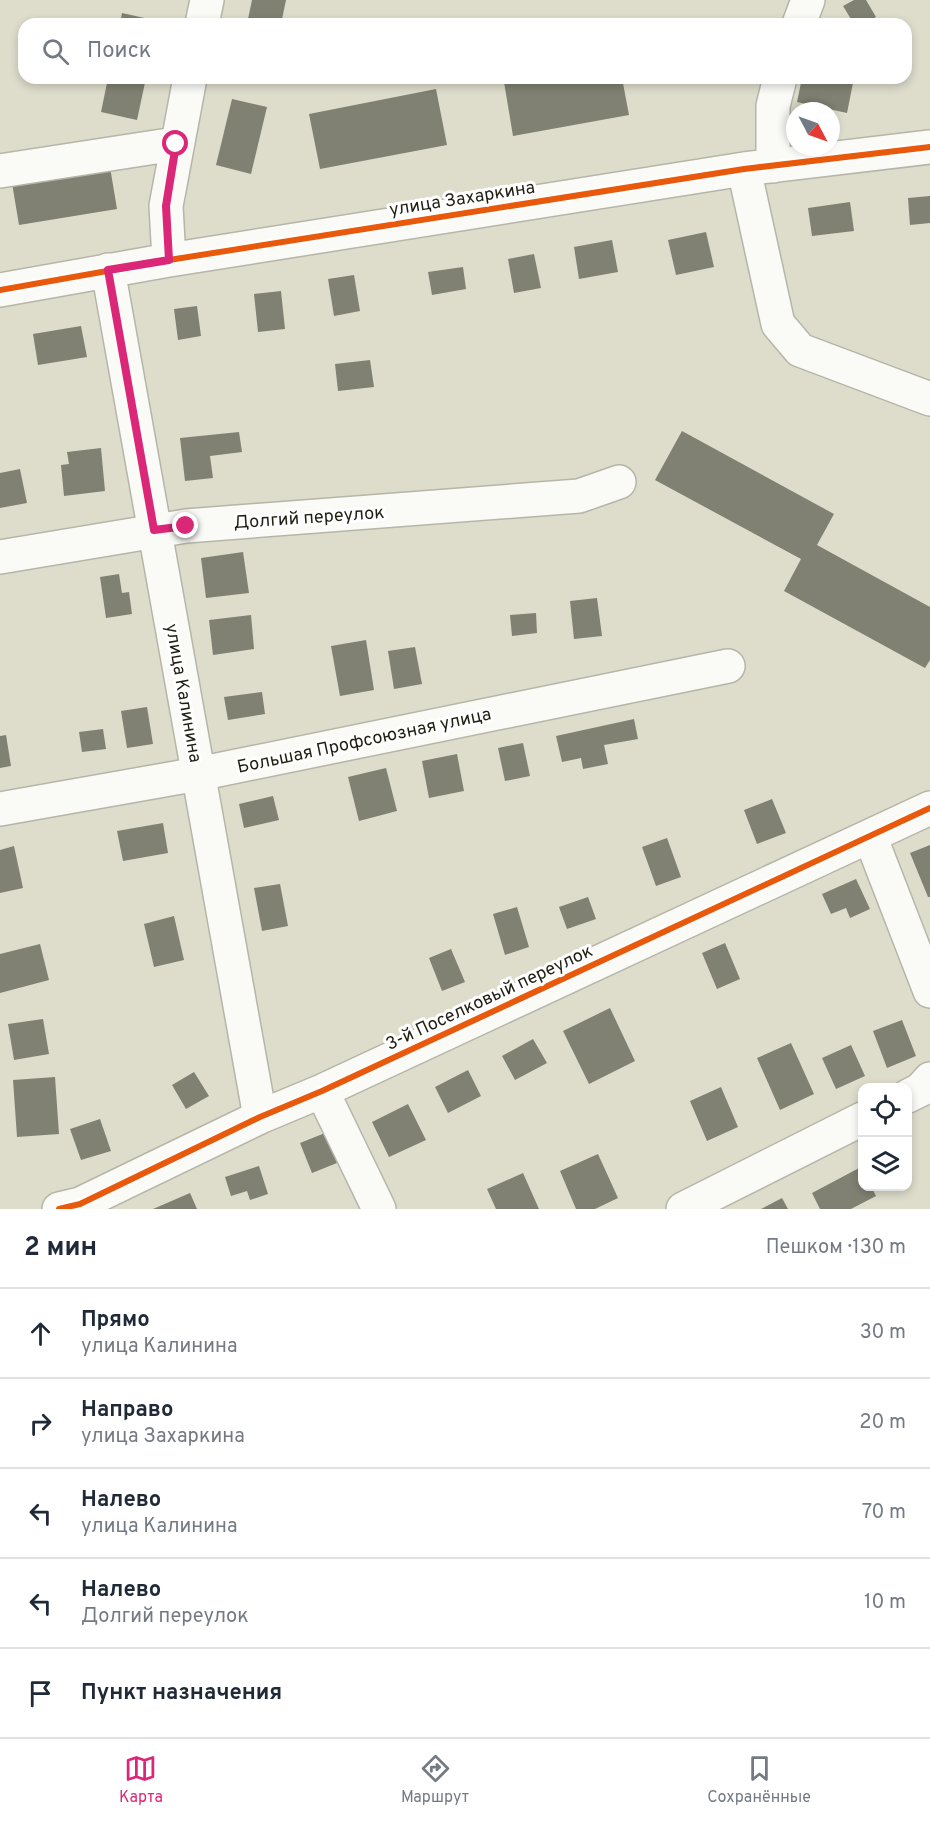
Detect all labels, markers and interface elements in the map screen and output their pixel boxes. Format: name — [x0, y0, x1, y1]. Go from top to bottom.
search box — [18, 18, 912, 84]
icon: search — [39, 35, 72, 68]
text: Поиск — [87, 38, 151, 65]
north arrow — [786, 102, 840, 156]
route start — [162, 130, 188, 156]
street label: улица Захаркина — [388, 177, 537, 222]
street label: Долгий переулок — [233, 502, 385, 535]
route end — [172, 512, 198, 538]
street label: улица Калинина — [159, 622, 206, 765]
street label: Большая Профсоюзная улица — [235, 703, 493, 780]
street label: 3-й Поселковый переулок — [382, 940, 597, 1057]
map controls — [858, 1083, 912, 1191]
button: locate — [858, 1083, 912, 1137]
button: layers — [858, 1137, 912, 1191]
text: 2 мин — [24, 1232, 97, 1265]
text: Пешком · 130 m — [766, 1235, 906, 1261]
text: Прямо — [81, 1307, 150, 1334]
icon: ahead — [24, 1317, 57, 1350]
text: 30 m — [860, 1320, 906, 1346]
text: улица Калинина — [81, 1334, 238, 1360]
text: Направо — [81, 1397, 173, 1424]
icon: right — [24, 1407, 57, 1440]
text: 20 m — [859, 1410, 906, 1436]
text: улица Захаркина — [81, 1424, 245, 1450]
text: Налево — [81, 1487, 161, 1514]
icon: left — [24, 1497, 57, 1530]
text: 70 m — [862, 1500, 906, 1526]
text: улица Калинина — [81, 1514, 238, 1540]
text: Налево — [81, 1577, 161, 1604]
icon: left — [24, 1587, 57, 1620]
text: 10 m — [864, 1590, 906, 1616]
text: Долгий переулок — [81, 1604, 249, 1630]
icon: arrive — [24, 1677, 57, 1710]
text: Пункт назначения — [81, 1680, 282, 1707]
tab: Карта — [119, 1752, 163, 1808]
tab: Маршрут — [401, 1752, 469, 1808]
tab: Сохранённые — [707, 1752, 811, 1808]

